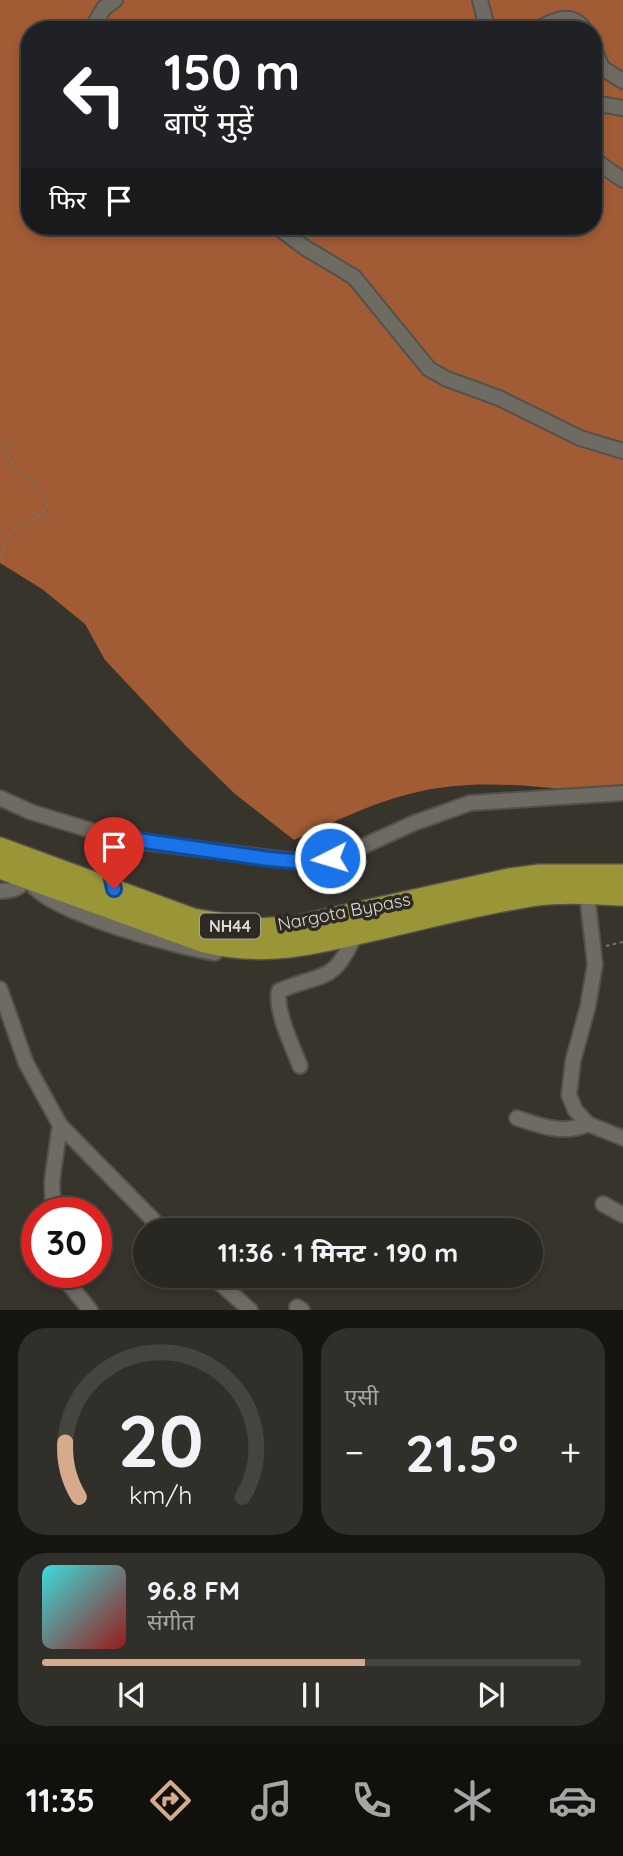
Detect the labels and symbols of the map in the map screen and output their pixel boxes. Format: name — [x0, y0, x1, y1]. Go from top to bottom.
pin — [84, 817, 144, 889]
position arrow — [293, 821, 367, 895]
street label: Nargota Bypass — [275, 887, 412, 936]
road number: NH44 — [200, 914, 260, 938]
speed limit sign: 30 — [21, 1197, 112, 1288]

